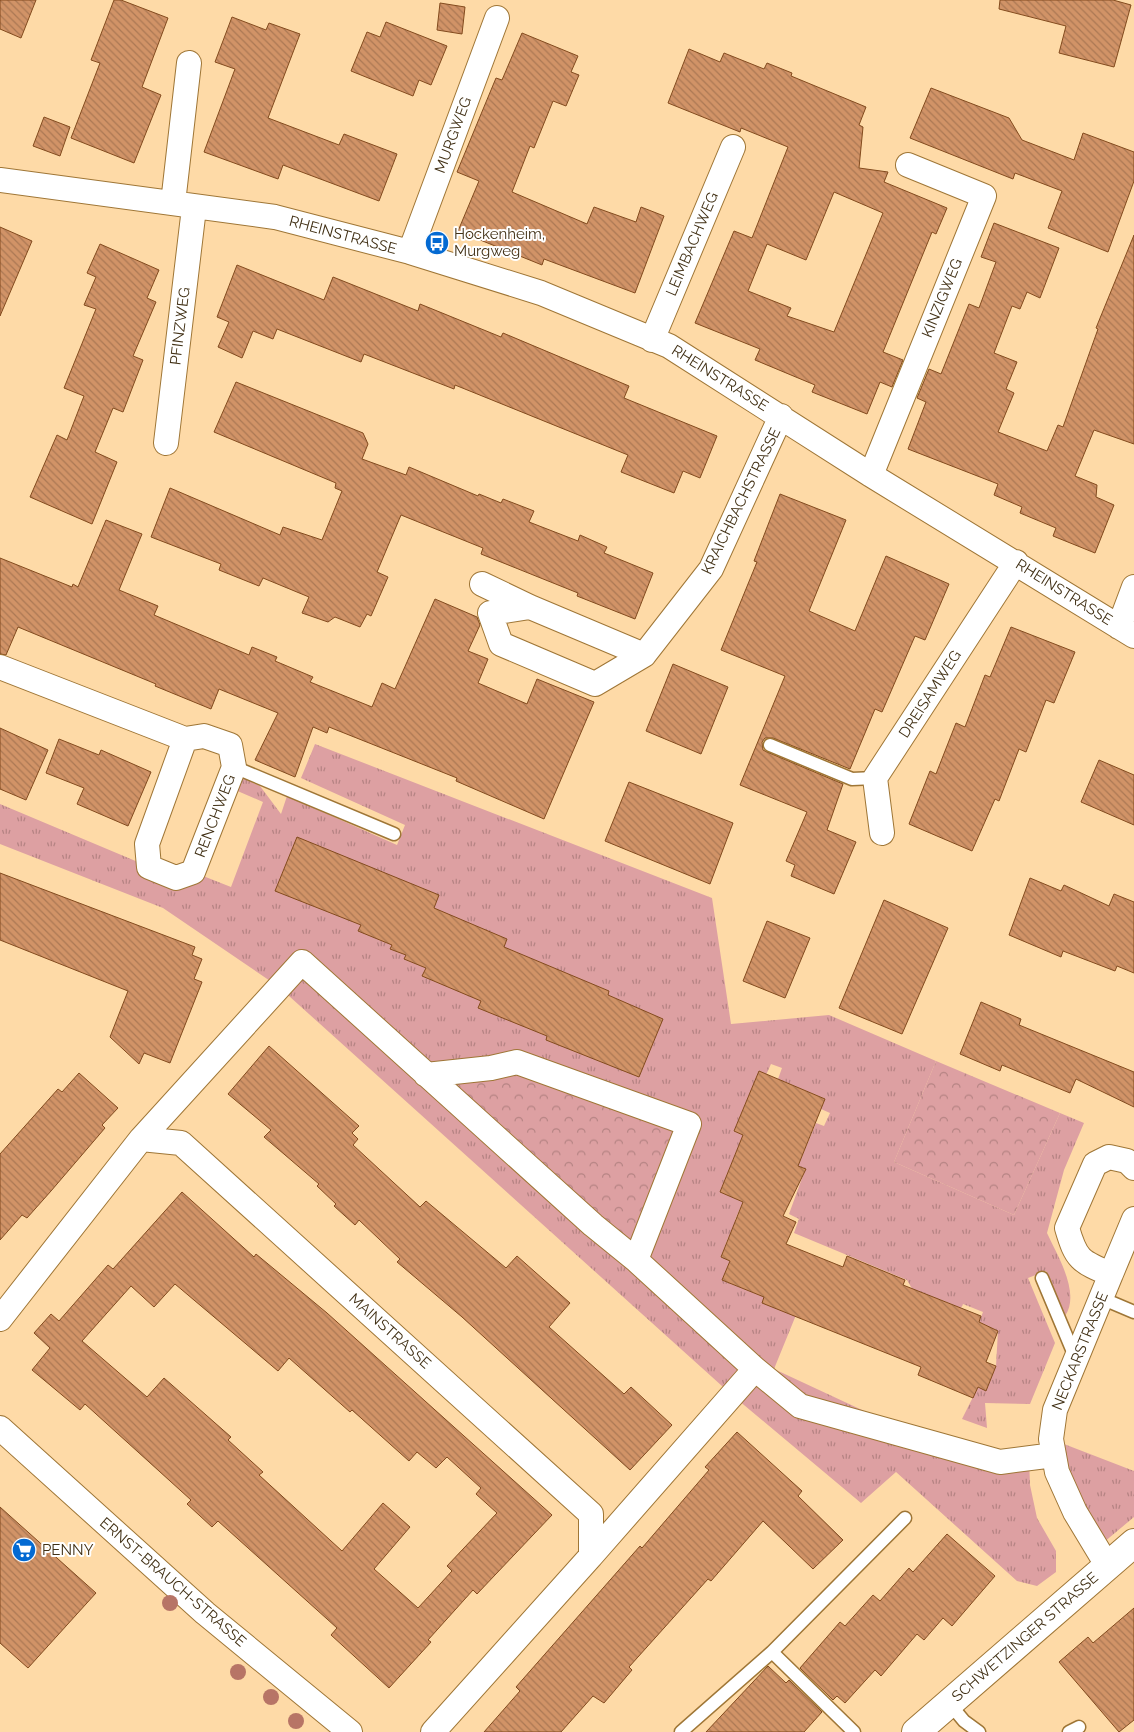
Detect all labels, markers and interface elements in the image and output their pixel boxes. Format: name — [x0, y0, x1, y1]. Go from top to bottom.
street label: MURGWEG — [431, 94, 475, 176]
street label: LEIMBACHWEG — [662, 189, 722, 299]
street label: RHEINSTRASSE — [287, 212, 399, 258]
place label: Hockenheim, Murgweg — [454, 225, 545, 260]
bus stop icon: Hockenheim, Murgweg — [424, 230, 450, 256]
street label: KINZIGWEG — [918, 256, 966, 340]
street label: PFINZWEG — [166, 286, 194, 366]
street label: RHEINSTRASSE — [668, 341, 772, 415]
street label: KRAICHBACHSTRASSE — [698, 425, 784, 577]
street label: RHEINSTRASSE — [1012, 555, 1116, 629]
street label: DREISAMWEG — [895, 647, 965, 741]
street label: RENCHWEG — [191, 772, 239, 860]
street label: NECKARSTRASSE — [1048, 1289, 1112, 1413]
street label: MAINSTRASSE — [345, 1290, 435, 1372]
street label: ERNST-BRAUCH-STRASSE — [96, 1514, 250, 1650]
supermarket icon: PENNY — [11, 1537, 37, 1563]
place label: PENNY — [42, 1541, 94, 1559]
street label: SCHWETZINGER STRASSE — [948, 1569, 1102, 1705]

